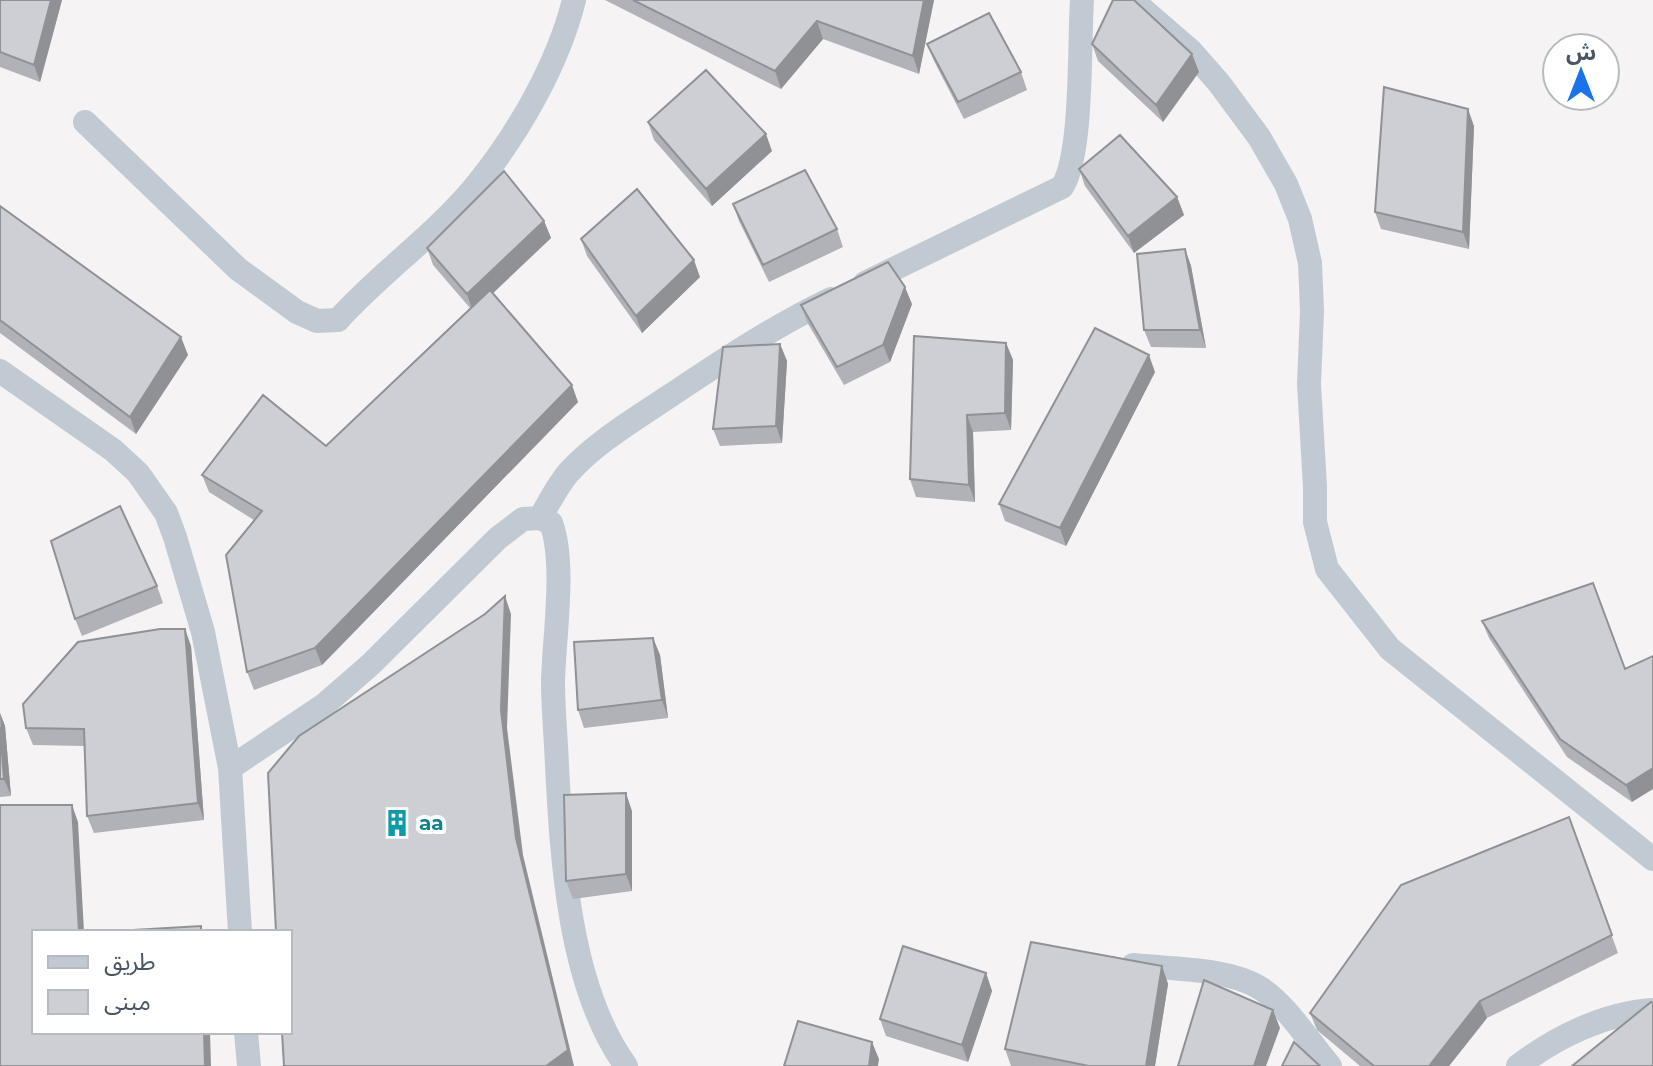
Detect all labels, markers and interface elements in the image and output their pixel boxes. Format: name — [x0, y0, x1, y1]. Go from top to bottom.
north arrow — [1541, 32, 1621, 112]
text: ش — [1566, 39, 1596, 66]
building icon: aa — [382, 808, 412, 838]
place label: aa — [419, 811, 444, 835]
legend — [32, 930, 292, 1034]
text: طريق — [104, 947, 156, 977]
text: مبنى — [104, 987, 151, 1016]

